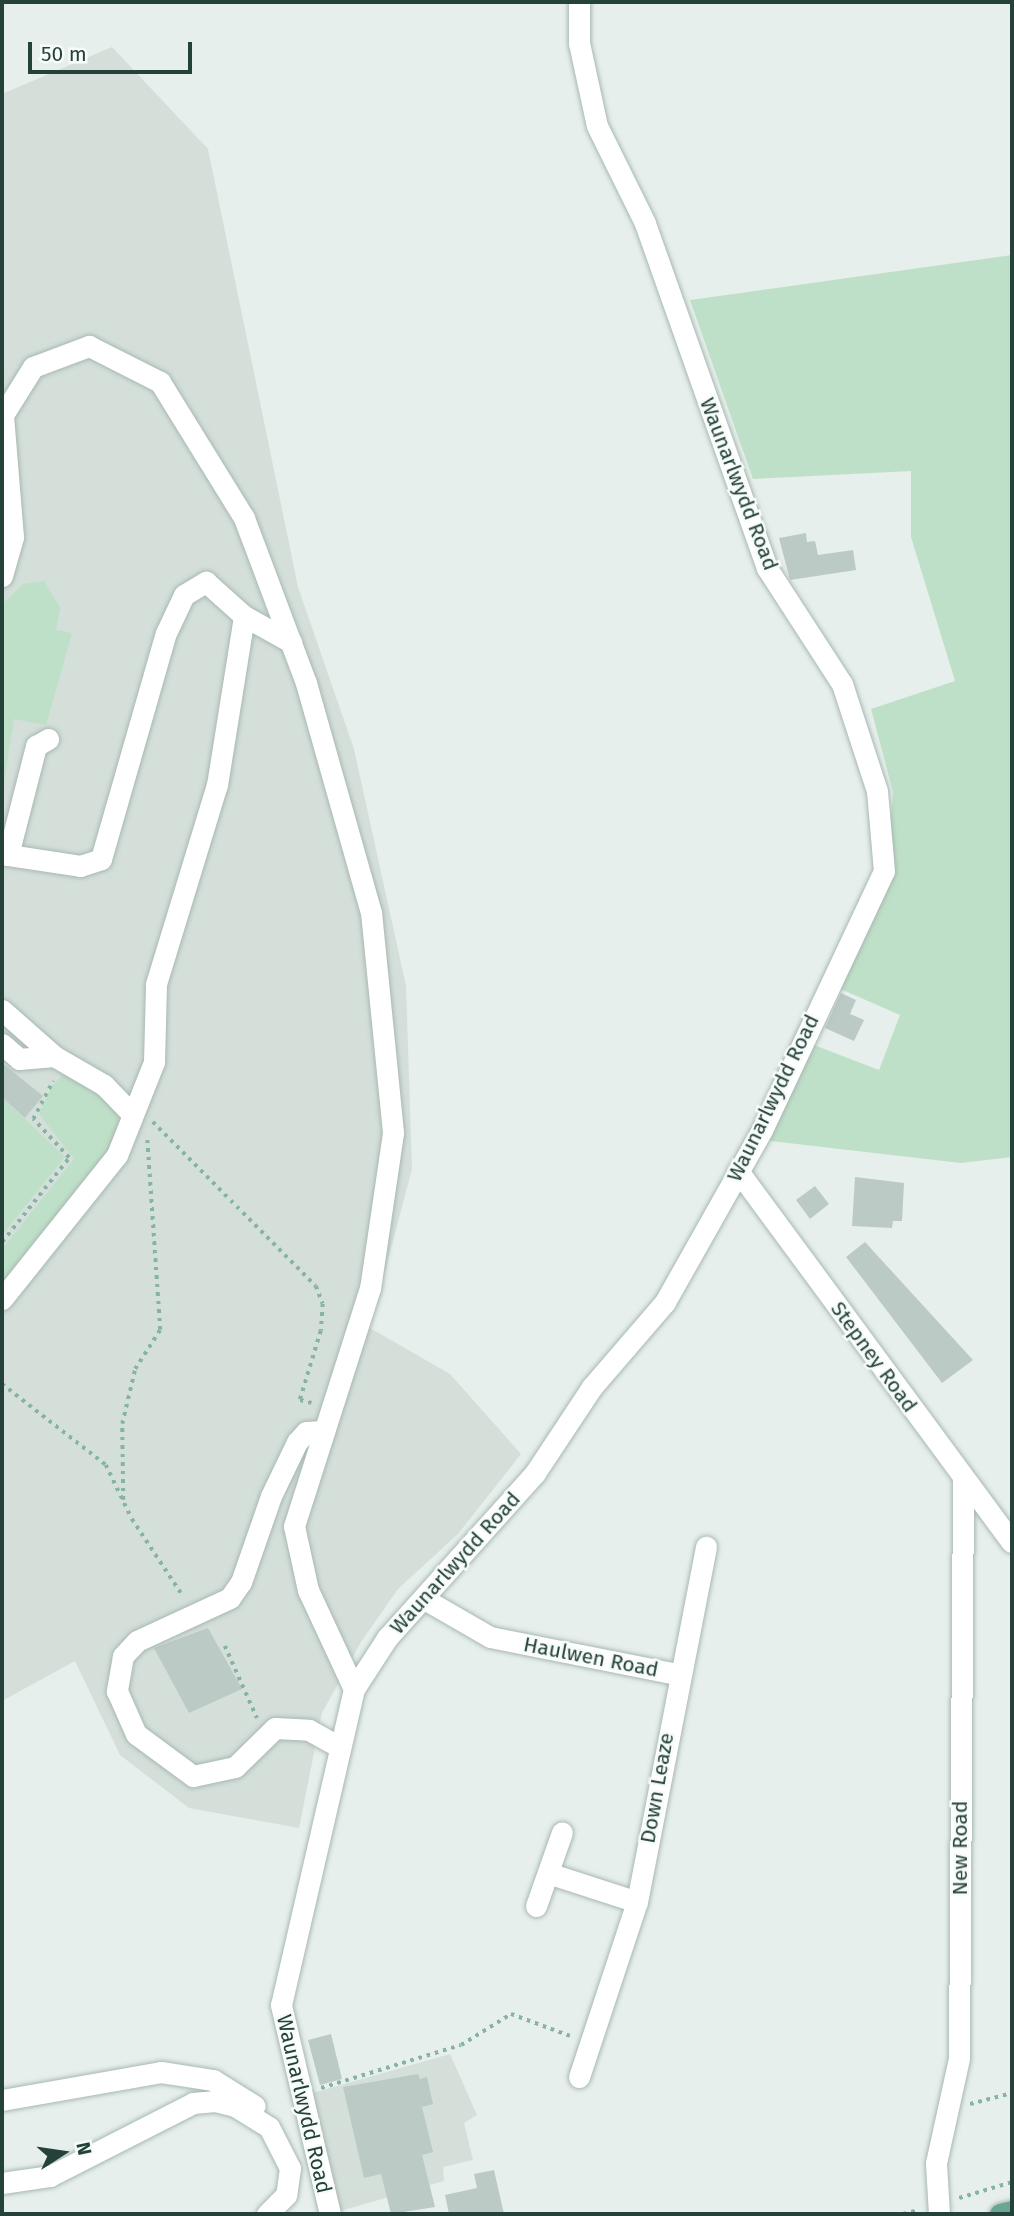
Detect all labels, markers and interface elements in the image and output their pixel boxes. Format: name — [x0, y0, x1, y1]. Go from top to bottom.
scale bar — [32, 28, 196, 72]
text: 50 m — [41, 41, 87, 67]
street label: Waunarlwydd Road — [694, 394, 784, 574]
street label: Waunarlwydd Road — [722, 1010, 824, 1186]
street label: Stepney Road — [825, 1297, 923, 1417]
street label: Waunarlwydd Road — [384, 1487, 526, 1639]
street label: Haulwen Road — [521, 1632, 661, 1682]
street label: Down Leaze — [635, 1731, 679, 1845]
street label: New Road — [947, 1801, 973, 1895]
street label: Waunarlwydd Road — [271, 2012, 337, 2196]
north arrow — [28, 2118, 98, 2188]
text: N — [71, 2140, 97, 2157]

